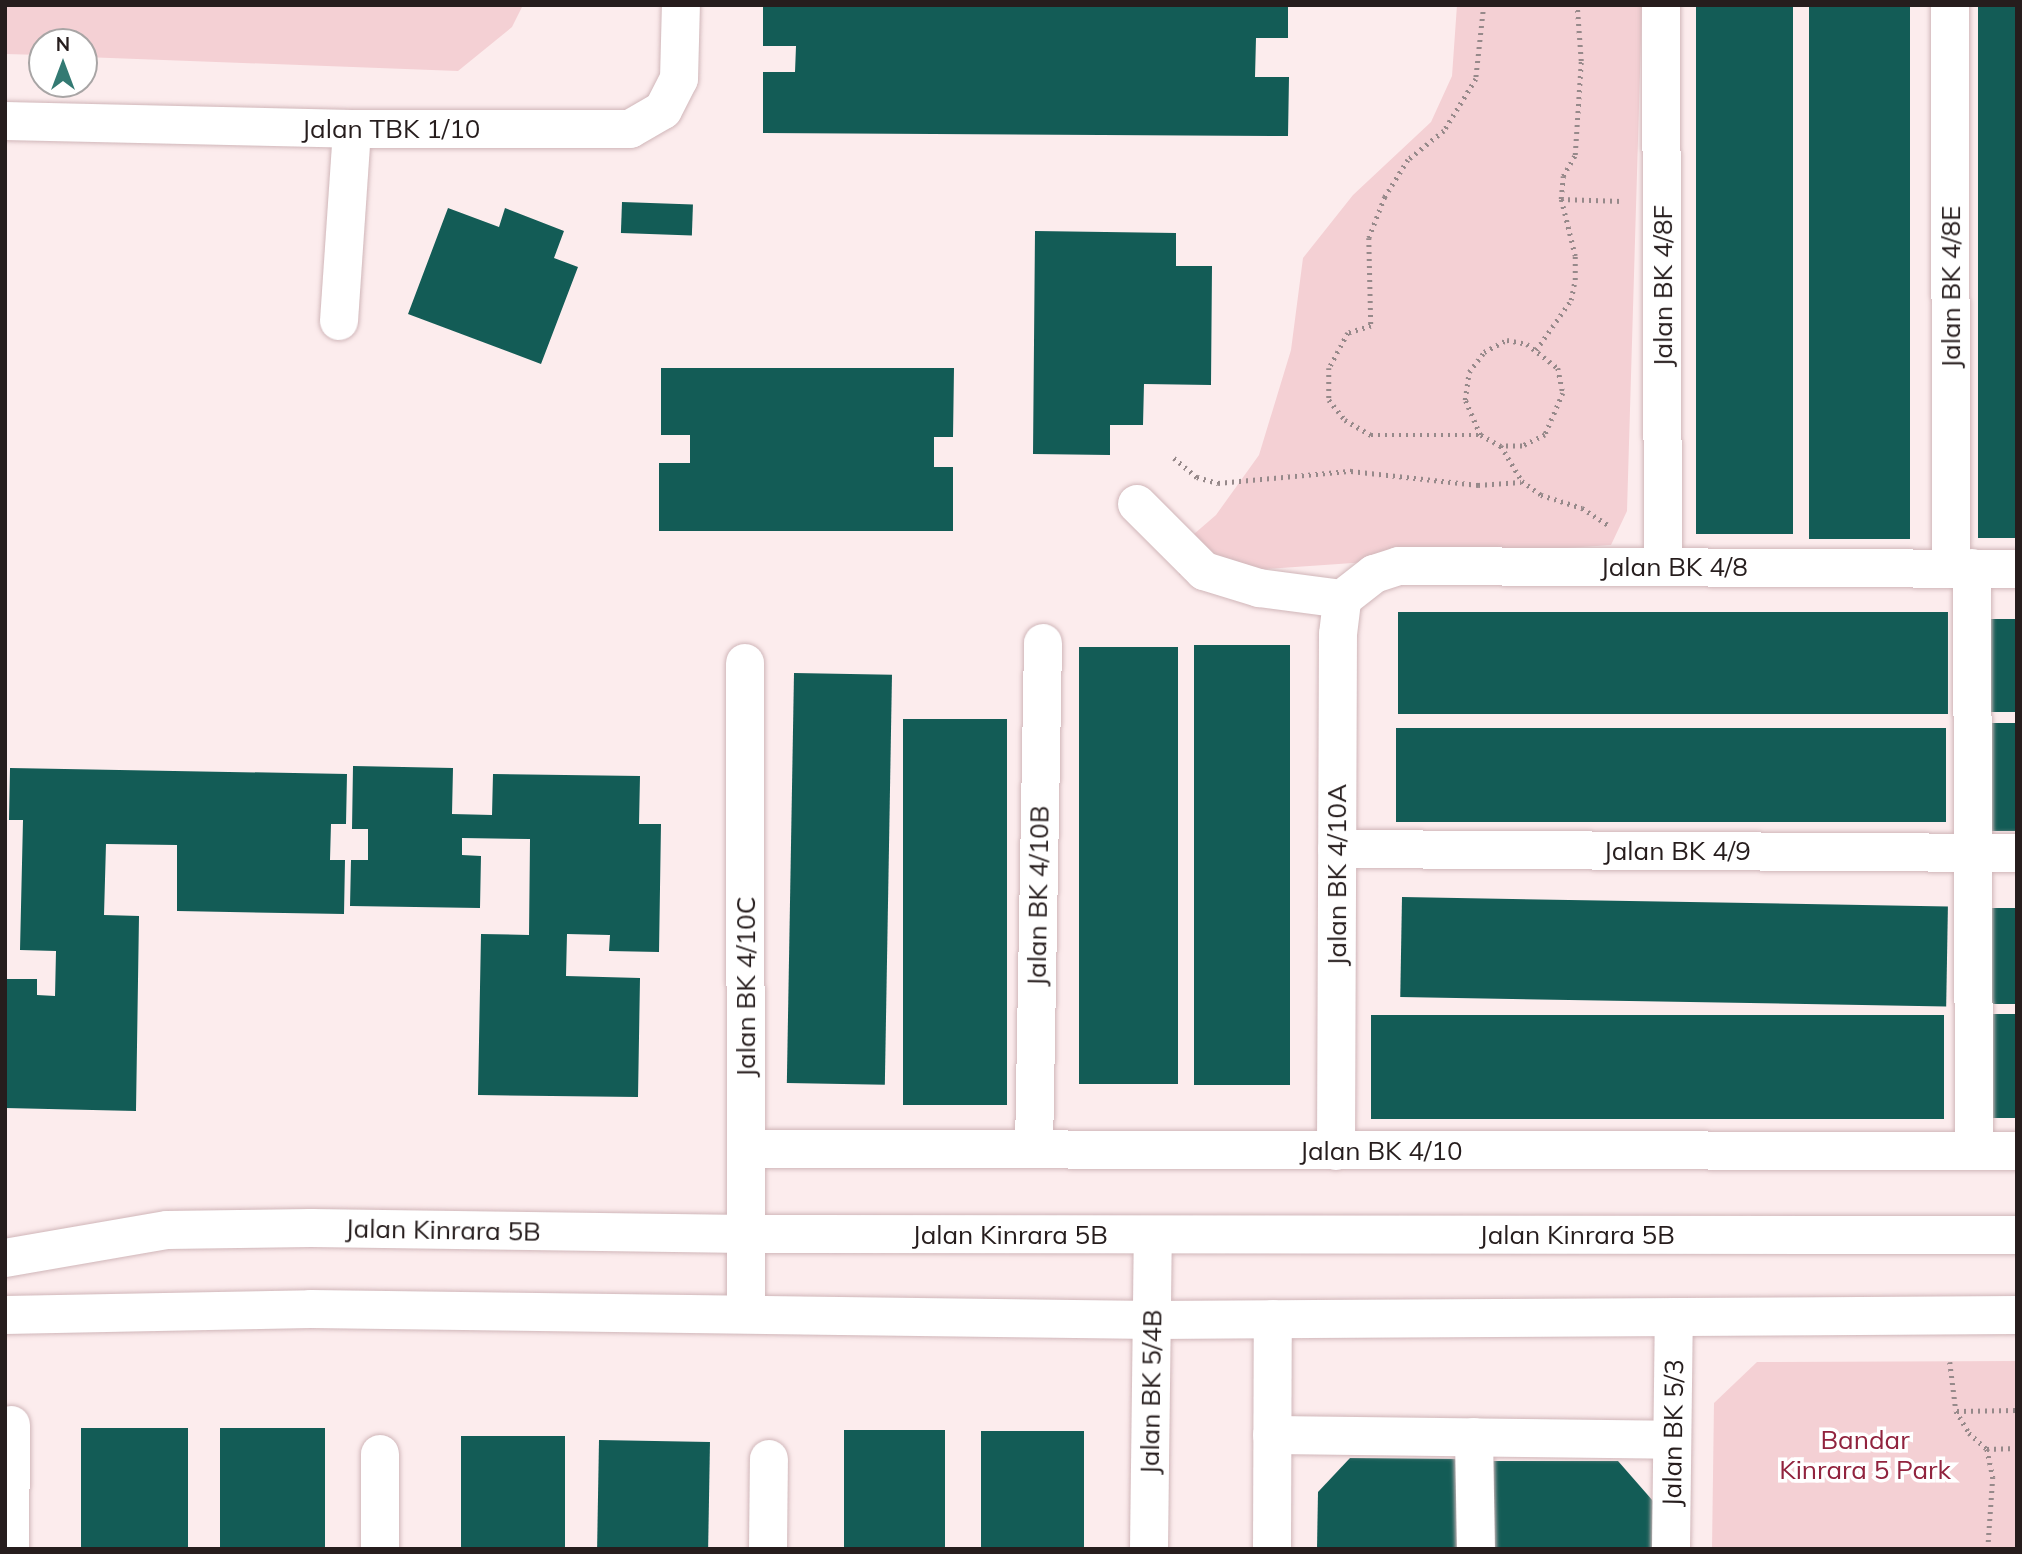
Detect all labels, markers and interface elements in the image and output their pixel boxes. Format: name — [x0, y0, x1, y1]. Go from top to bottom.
north arrow — [28, 28, 98, 98]
text: N — [56, 32, 70, 56]
street label: Jalan TBK 1/10 — [302, 113, 480, 145]
street label: Jalan BK 4/8F — [1647, 205, 1679, 367]
street label: Jalan BK 4/8E — [1935, 206, 1967, 368]
street label: Jalan BK 4/8 — [1600, 551, 1748, 583]
street label: Jalan BK 4/10A — [1321, 784, 1353, 966]
street label: Jalan BK 4/10B — [1021, 805, 1055, 987]
street label: Jalan BK 4/9 — [1603, 835, 1751, 867]
street label: Jalan BK 4/10C — [730, 897, 762, 1077]
street label: Jalan BK 4/10 — [1299, 1135, 1463, 1167]
street label: Jalan Kinrara 5B — [345, 1213, 541, 1247]
street label: Jalan Kinrara 5B — [912, 1219, 1108, 1251]
street label: Jalan Kinrara 5B — [1479, 1219, 1675, 1251]
street label: Jalan BK 5/4B — [1134, 1309, 1168, 1475]
street label: Jalan BK 5/3 — [1656, 1359, 1690, 1507]
park label: Bandar Kinrara 5 Park — [1779, 1424, 1951, 1486]

